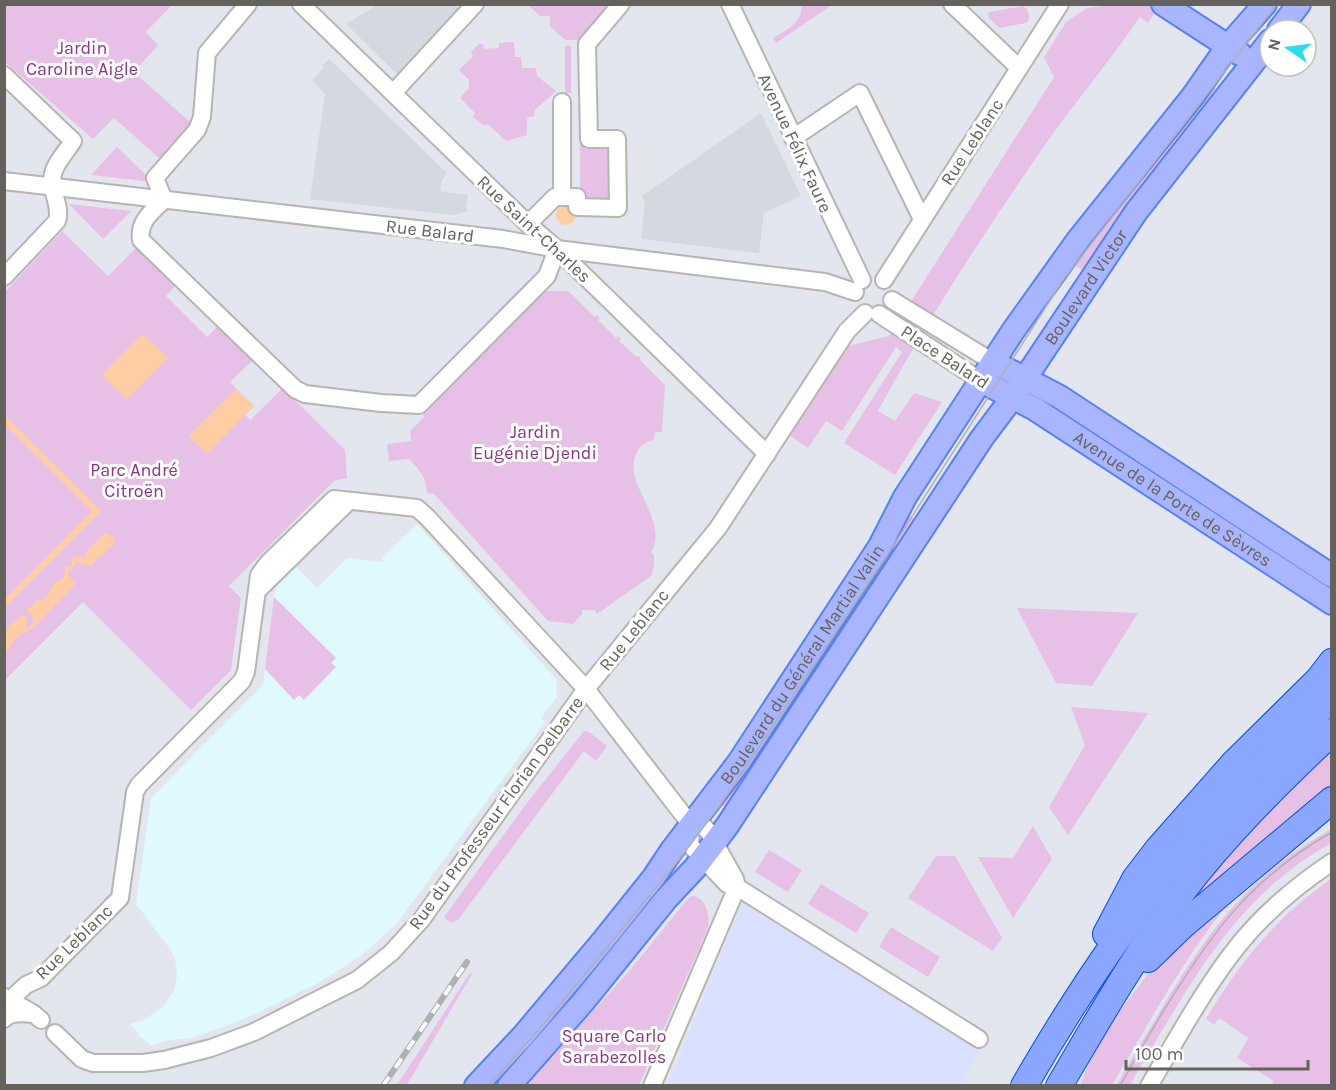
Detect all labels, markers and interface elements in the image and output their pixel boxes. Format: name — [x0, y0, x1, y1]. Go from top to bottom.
north arrow — [1258, 18, 1318, 78]
park label: Jardin Caroline Aigle — [26, 37, 138, 80]
text: N — [1263, 37, 1285, 52]
street label: Avenue Félix Faure — [753, 70, 837, 216]
street label: Rue Leblanc — [936, 95, 1008, 189]
street label: Rue Saint-Charles — [473, 171, 595, 287]
street label: Rue Balard — [385, 215, 475, 247]
street label: Boulevard Victor — [1039, 225, 1133, 349]
street label: Place Balard — [897, 320, 993, 394]
park label: Jardin Eugénie Djendi — [473, 421, 597, 464]
street label: Avenue de la Porte de Sèvres — [1069, 426, 1276, 572]
park label: Parc André Citroën — [90, 459, 178, 502]
street label: Boulevard du Général Martial Valin — [715, 540, 889, 789]
street label: Rue Leblanc — [594, 585, 674, 675]
street label: Rue du Professeur Florian Delbarre — [404, 692, 588, 934]
street label: Rue Leblanc — [31, 900, 117, 984]
park label: Square Carlo Sarabezolles — [562, 1025, 666, 1068]
scale bar — [1126, 1033, 1308, 1071]
text: 100 m — [1135, 1043, 1183, 1065]

